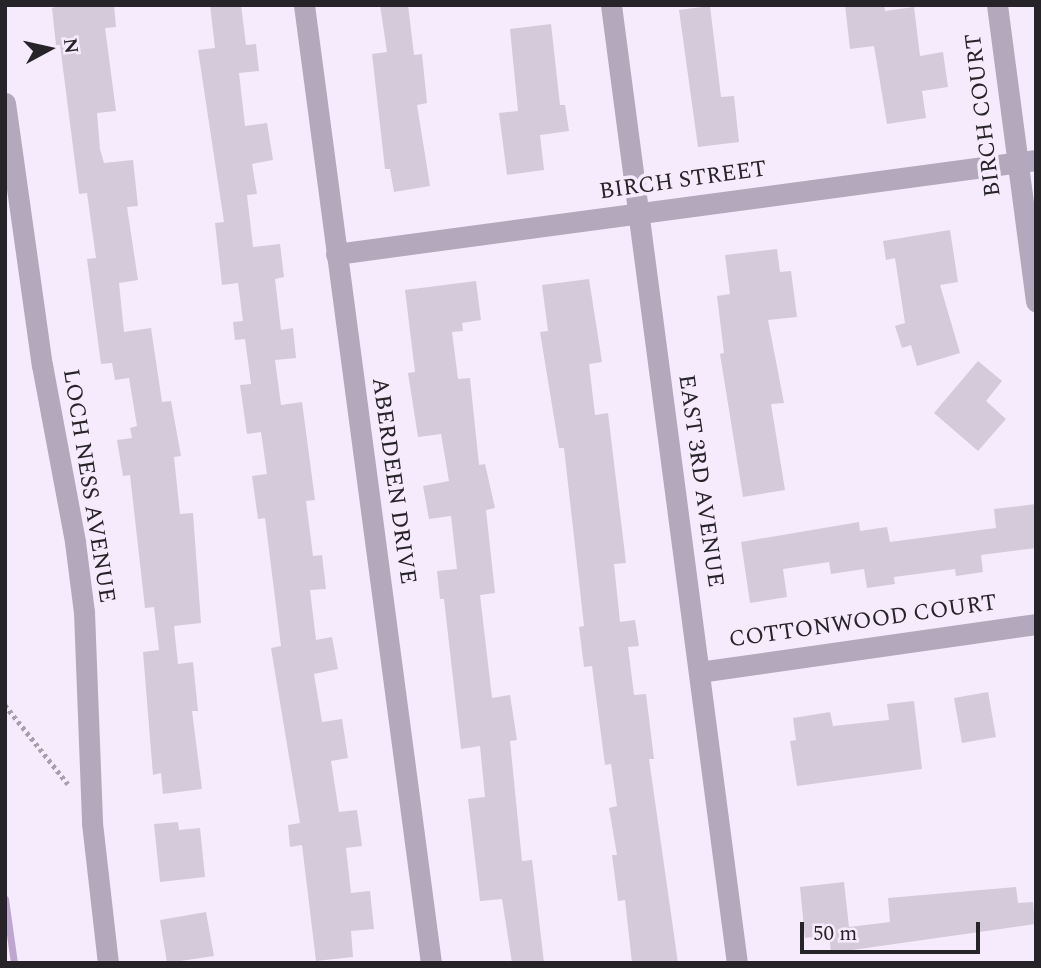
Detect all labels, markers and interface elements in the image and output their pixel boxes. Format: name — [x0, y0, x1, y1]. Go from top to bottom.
north arrow — [14, 14, 84, 84]
street label: BIRCH COURT — [960, 32, 1008, 198]
text: N — [55, 36, 86, 56]
street label: BIRCH STREET — [598, 156, 768, 206]
street label: LOCH NESS AVENUE — [56, 367, 120, 605]
street label: EAST 3RD AVENUE — [671, 373, 729, 589]
street label: ABERDEEN DRIVE — [365, 376, 421, 586]
street label: COTTONWOOD COURT — [727, 590, 999, 654]
scale bar — [803, 908, 983, 952]
text: 50 m — [813, 918, 857, 950]

